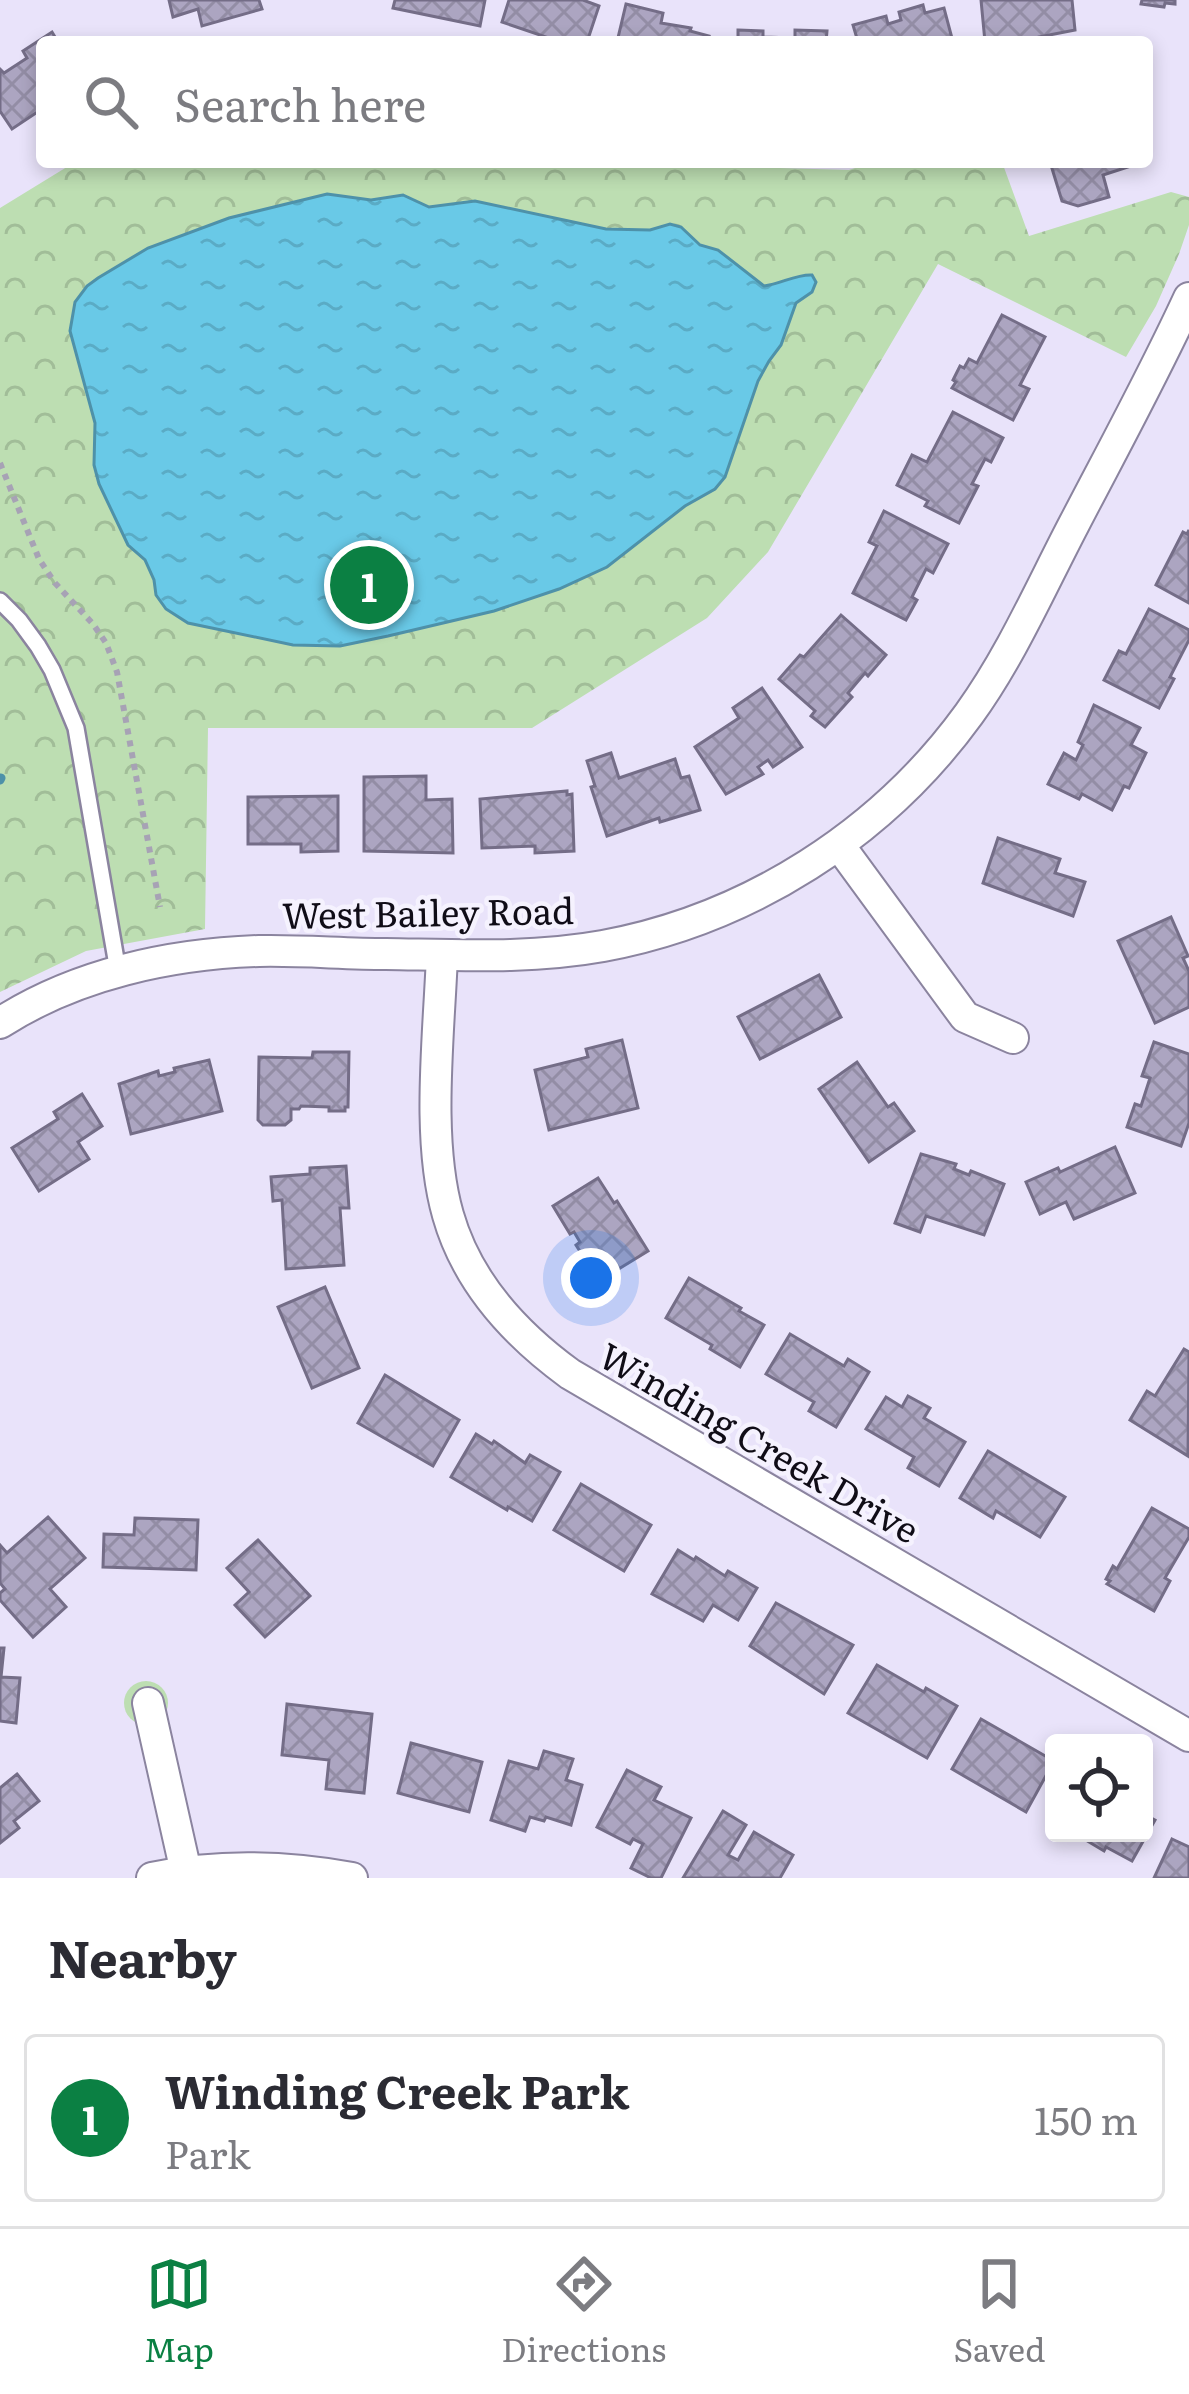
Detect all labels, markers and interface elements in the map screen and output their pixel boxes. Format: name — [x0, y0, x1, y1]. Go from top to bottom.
search box — [36, 36, 1153, 168]
icon: search — [78, 69, 144, 135]
text: Search here — [174, 69, 426, 136]
pin: 1 — [330, 540, 408, 630]
street label: West Bailey Road — [281, 882, 575, 940]
your location — [561, 1248, 621, 1308]
street label: Winding Creek Drive — [590, 1328, 930, 1554]
map controls — [1045, 1734, 1153, 1842]
button: locate — [1045, 1734, 1153, 1842]
text: Nearby — [48, 1918, 237, 1994]
text: Winding Creek Park — [165, 2056, 629, 2123]
text: 1 — [82, 2089, 98, 2147]
text: 150 m — [1034, 2089, 1138, 2147]
text: Park — [165, 2123, 251, 2181]
tab: Map — [144, 2251, 214, 2372]
tab: Directions — [501, 2251, 666, 2372]
tab: Saved — [953, 2251, 1045, 2372]

